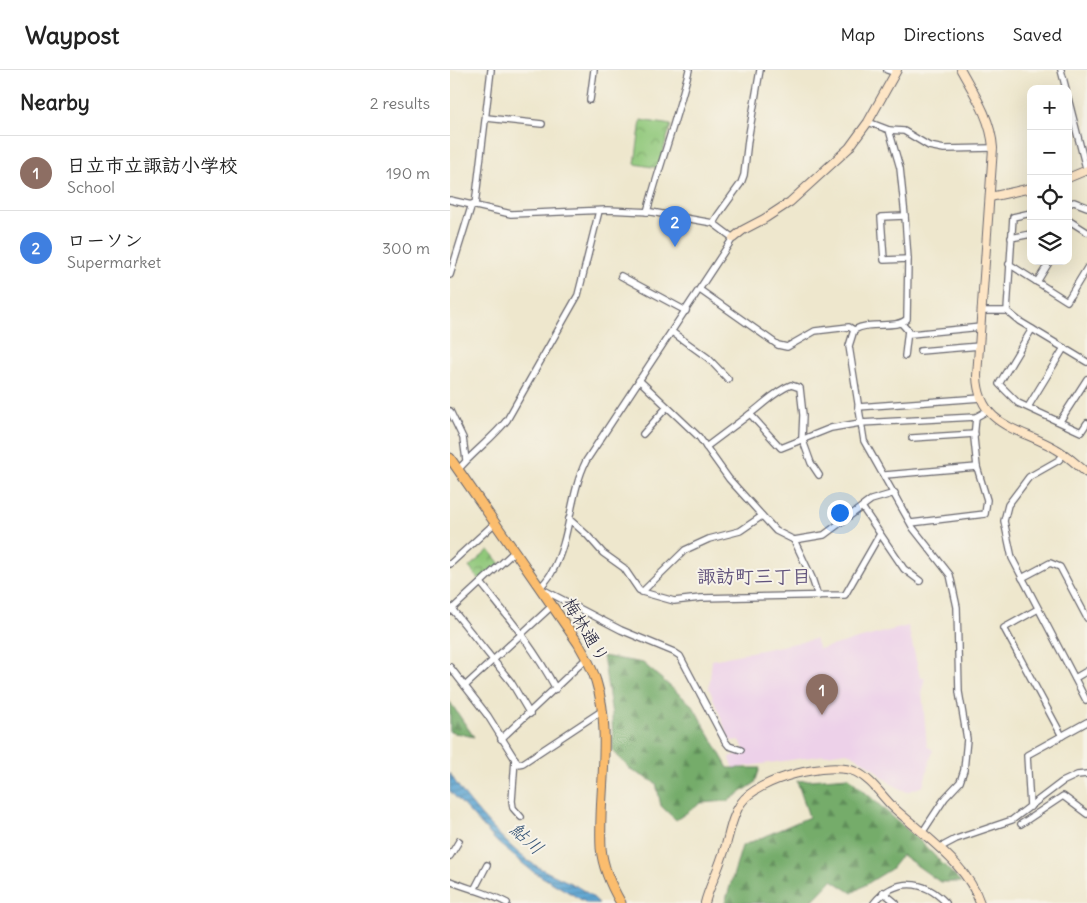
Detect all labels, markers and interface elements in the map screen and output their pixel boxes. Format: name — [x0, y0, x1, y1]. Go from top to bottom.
text: Waypost — [25, 20, 119, 50]
text: Map — [840, 23, 875, 46]
text: Directions — [903, 23, 985, 46]
text: Saved — [1013, 23, 1062, 46]
map controls — [1027, 85, 1072, 265]
button: + — [1027, 85, 1072, 130]
text: Nearby — [20, 89, 90, 116]
text: 2 results — [370, 93, 430, 113]
button: − — [1027, 130, 1072, 175]
text: 日立市立諏訪小学校 — [67, 153, 238, 177]
text: 1 — [33, 163, 39, 183]
text: 190 m — [386, 163, 430, 183]
button: locate — [1027, 175, 1072, 220]
text: School — [67, 177, 115, 197]
pin: 2 — [659, 206, 691, 247]
button: layers — [1027, 220, 1072, 265]
text: ローソン — [67, 228, 143, 252]
text: 2 — [32, 238, 40, 258]
text: 300 m — [382, 238, 430, 258]
text: Supermarket — [67, 252, 161, 272]
your location — [827, 500, 853, 526]
district label: 諏訪町三丁目 — [697, 564, 811, 588]
street label: 梅林通り — [558, 593, 614, 667]
pin: 1 — [806, 674, 838, 715]
water label: 鮎川 — [505, 816, 549, 860]

